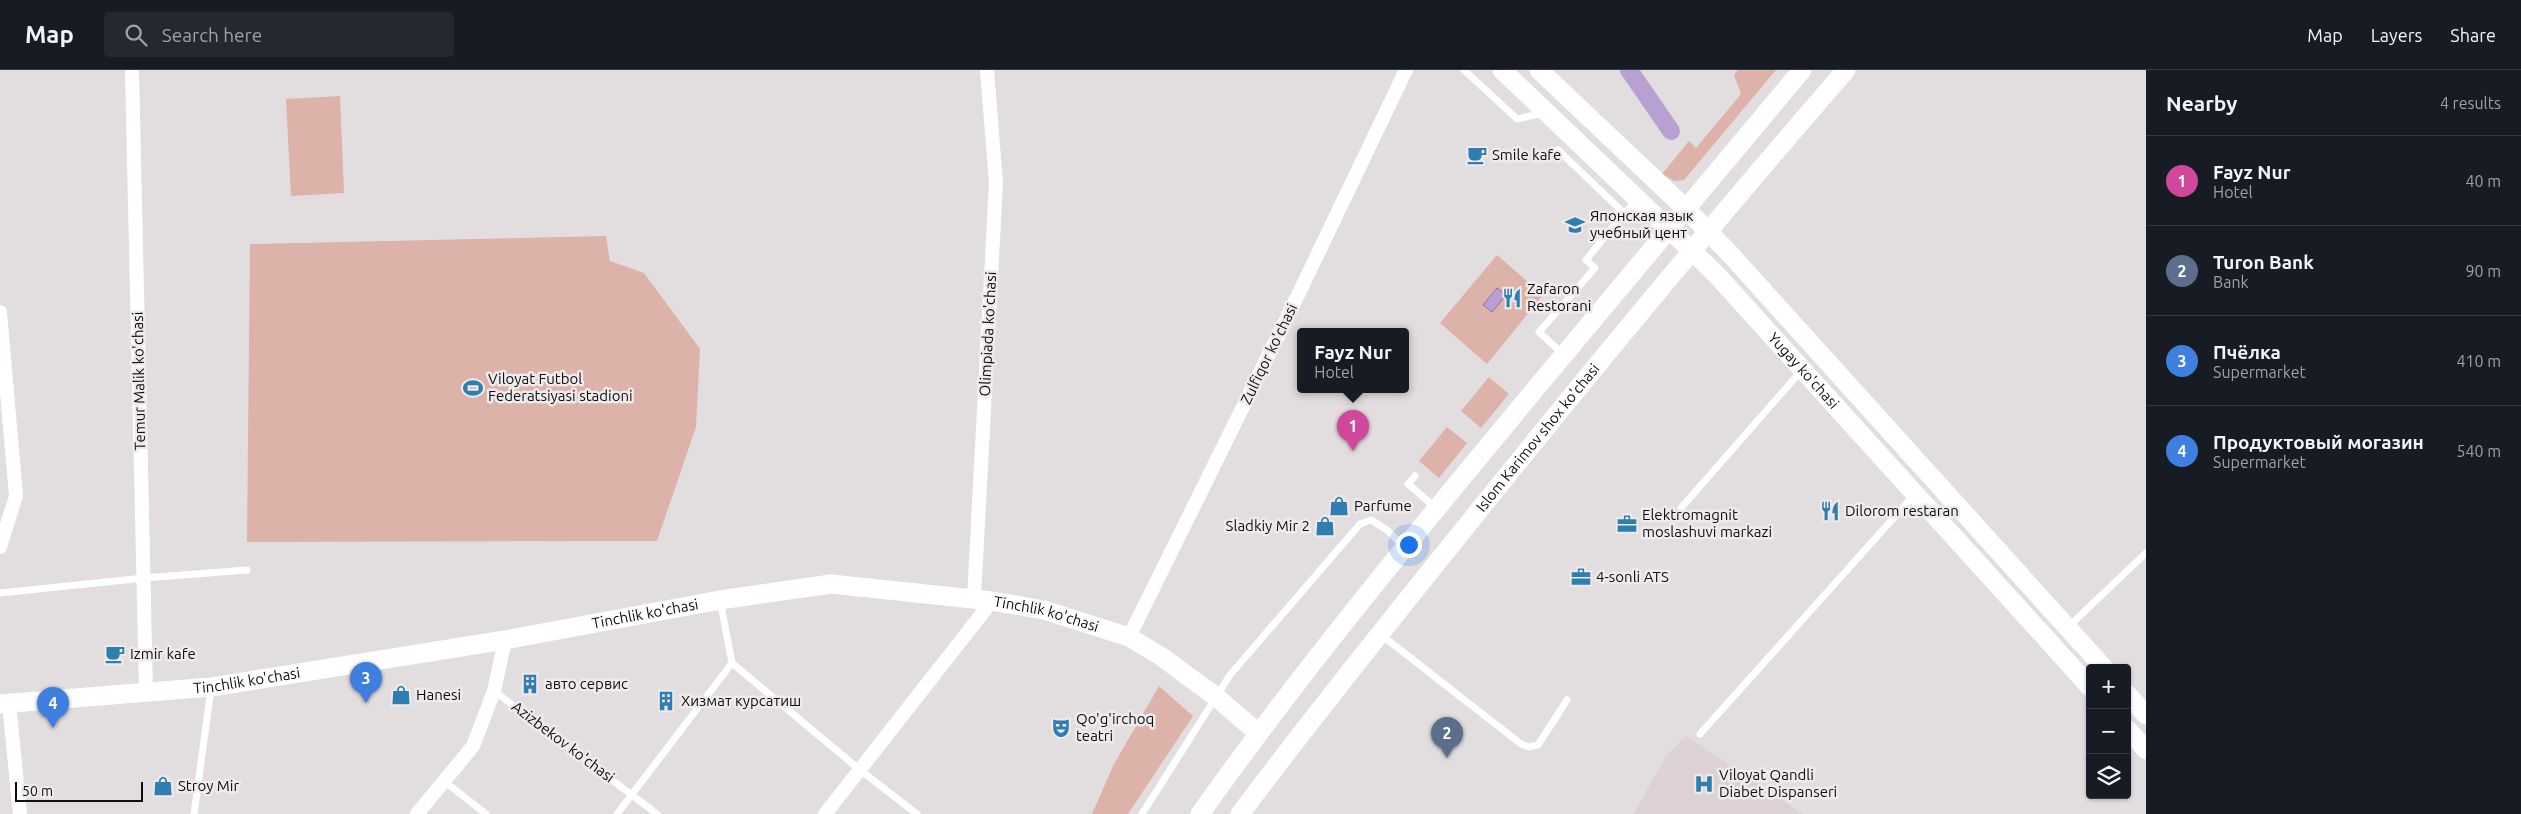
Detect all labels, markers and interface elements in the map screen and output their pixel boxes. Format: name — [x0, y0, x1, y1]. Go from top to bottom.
search box — [104, 12, 454, 57]
text: Map — [25, 21, 74, 48]
icon: search — [122, 21, 150, 49]
text: Search here — [162, 24, 262, 46]
text: Map — [2307, 25, 2343, 45]
text: Layers — [2371, 25, 2422, 45]
text: Share — [2450, 25, 2496, 45]
text: Nearby — [2166, 91, 2237, 115]
text: 4 results — [2440, 94, 2501, 112]
cafe icon: Smile kafe — [1466, 144, 1488, 166]
place label: Smile kafe — [1492, 146, 1561, 163]
text: Fayz Nur — [2213, 161, 2290, 183]
text: 1 — [2177, 172, 2187, 190]
text: 40 m — [2465, 172, 2501, 190]
text: Hotel — [2213, 183, 2253, 201]
place label: Японская язык учебный цент — [1590, 207, 1694, 241]
school or university icon: Японская язык учебный цент — [1564, 214, 1586, 236]
text: Turon Bank — [2213, 251, 2314, 273]
text: 2 — [2177, 262, 2187, 280]
text: 90 m — [2465, 262, 2501, 280]
street label: Olimpiada ko'chasi — [976, 271, 999, 397]
text: Bank — [2213, 273, 2249, 291]
place label: Zafaron Restorani — [1527, 280, 1591, 314]
restaurant icon: Zafaron Restorani — [1501, 287, 1523, 309]
street label: Zulfiqor ko'chasi — [1237, 301, 1300, 407]
street label: Temur Malik ko'chasi — [129, 312, 148, 450]
popup — [1297, 328, 1409, 393]
street label: Yugay ko'chasi — [1765, 329, 1843, 412]
text: Fayz Nur — [1314, 341, 1392, 363]
text: Пчёлка — [2213, 341, 2281, 363]
text: 3 — [2177, 352, 2187, 370]
text: 410 m — [2456, 352, 2501, 370]
street label: Islom Karimov shox ko'chasi — [1472, 360, 1603, 515]
text: Hotel — [1314, 363, 1354, 381]
text: Supermarket — [2213, 363, 2306, 381]
place label: Viloyat Futbol Federatsiyasi stadioni — [488, 370, 633, 404]
sports icon: Viloyat Futbol Federatsiyasi stadioni — [462, 377, 484, 399]
pin: 1 — [1337, 410, 1369, 451]
text: Продуктовый могазин — [2213, 431, 2424, 453]
text: 4 — [2177, 442, 2187, 460]
text: 540 m — [2456, 442, 2501, 460]
text: Supermarket — [2213, 453, 2306, 471]
shop icon: Parfume — [1328, 495, 1350, 517]
place label: Parfume — [1354, 497, 1412, 514]
restaurant icon: Dilorom restaran — [1819, 500, 1841, 522]
place label: Dilorom restaran — [1845, 502, 1959, 519]
place label: Elektromagnit moslashuvi markazi — [1642, 506, 1772, 540]
office icon: Elektromagnit moslashuvi markazi — [1616, 513, 1638, 535]
shop icon: Sladkiy Mir 2 — [1314, 515, 1336, 537]
place label: Sladkiy Mir 2 — [1226, 517, 1310, 534]
your location — [1396, 532, 1422, 558]
office icon: 4-sonli ATS — [1570, 566, 1592, 588]
place label: 4-sonli ATS — [1596, 568, 1669, 585]
street label: Tinchlik ko'chasi — [993, 592, 1101, 635]
street label: Tinchlik ko'chasi — [590, 595, 700, 632]
cafe icon: Izmir kafe — [104, 643, 126, 665]
place label: Izmir kafe — [130, 645, 196, 662]
pin: 3 — [350, 662, 382, 703]
street label: Tinchlik ko'chasi — [193, 664, 301, 696]
map controls — [2086, 664, 2131, 799]
button: + — [2086, 664, 2131, 709]
building icon: авто сервис — [519, 673, 541, 695]
place label: авто сервис — [545, 675, 628, 692]
shop icon: Hanesi — [390, 684, 412, 706]
place label: Hanesi — [416, 686, 461, 703]
pin: 4 — [37, 687, 69, 728]
building icon: Хизмат курсатиш — [655, 690, 677, 712]
place label: Хизмат курсатиш — [681, 692, 801, 709]
street label: Azizbekov ko'chasi — [509, 697, 618, 786]
button: − — [2086, 709, 2131, 754]
place label: Qo'g'irchoq teatri — [1076, 710, 1154, 744]
theatre icon: Qo'g'irchoq teatri — [1050, 717, 1072, 739]
pin: 2 — [1431, 717, 1463, 758]
button: layers — [2086, 754, 2131, 799]
place label: Viloyat Qandli Diabet Dispanseri — [1719, 766, 1837, 800]
hospital icon: Viloyat Qandli Diabet Dispanseri — [1693, 773, 1715, 795]
shop icon: Stroy Mir — [152, 775, 174, 797]
place label: Stroy Mir — [178, 777, 240, 794]
scale bar — [15, 779, 142, 802]
text: 50 m — [22, 783, 53, 799]

